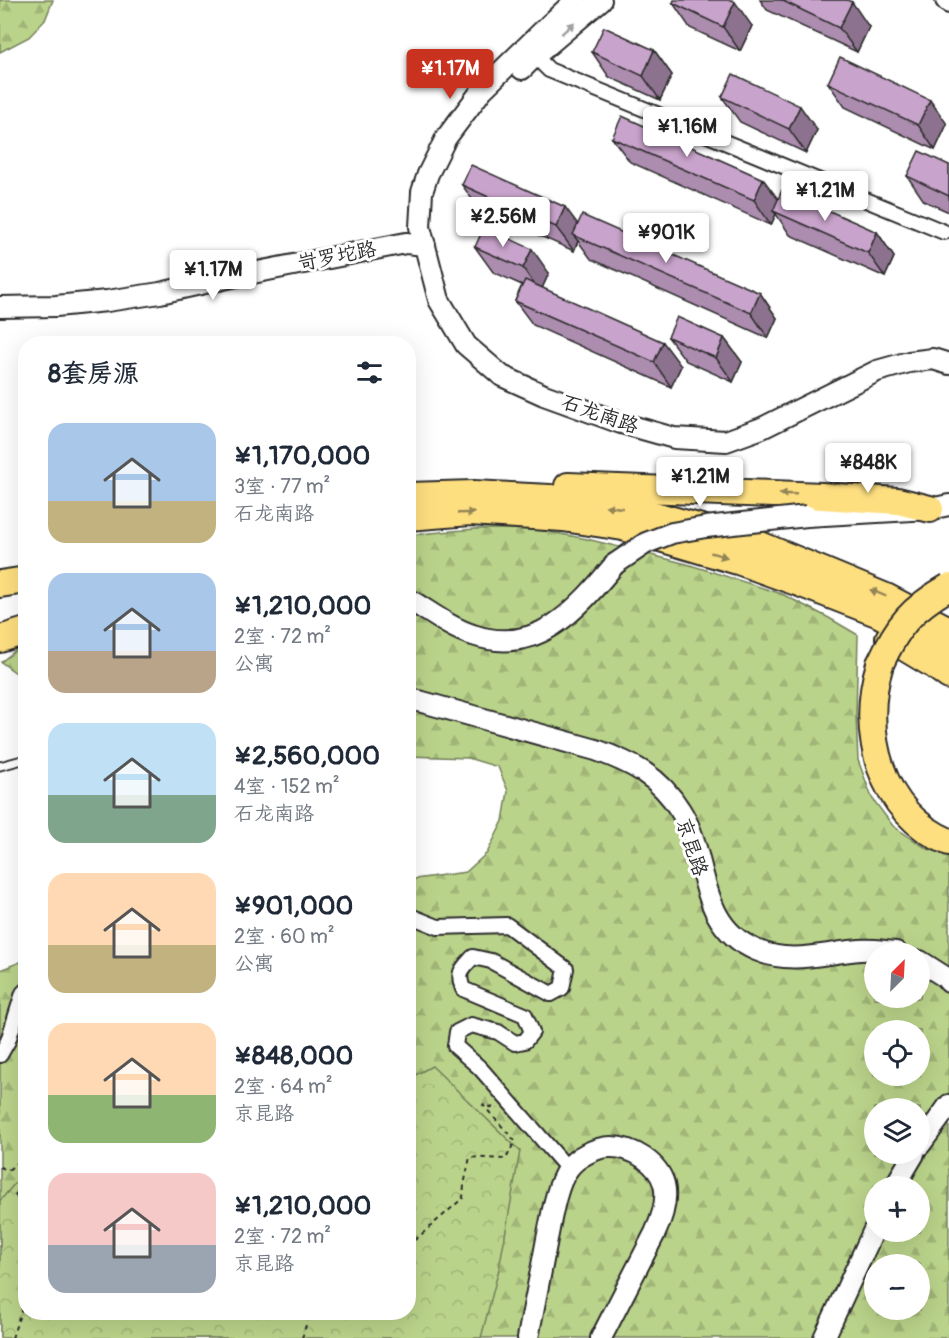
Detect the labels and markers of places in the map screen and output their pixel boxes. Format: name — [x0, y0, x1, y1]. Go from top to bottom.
pin: ¥1.17M — [401, 49, 499, 100]
pin: ¥1.16M — [638, 107, 736, 158]
pin: ¥1.21M — [776, 171, 874, 222]
pin: ¥2.56M — [454, 197, 552, 248]
pin: ¥901K — [624, 213, 708, 264]
pin: ¥1.17M — [164, 250, 262, 301]
pin: ¥848K — [826, 443, 910, 494]
pin: ¥1.21M — [651, 457, 749, 508]

